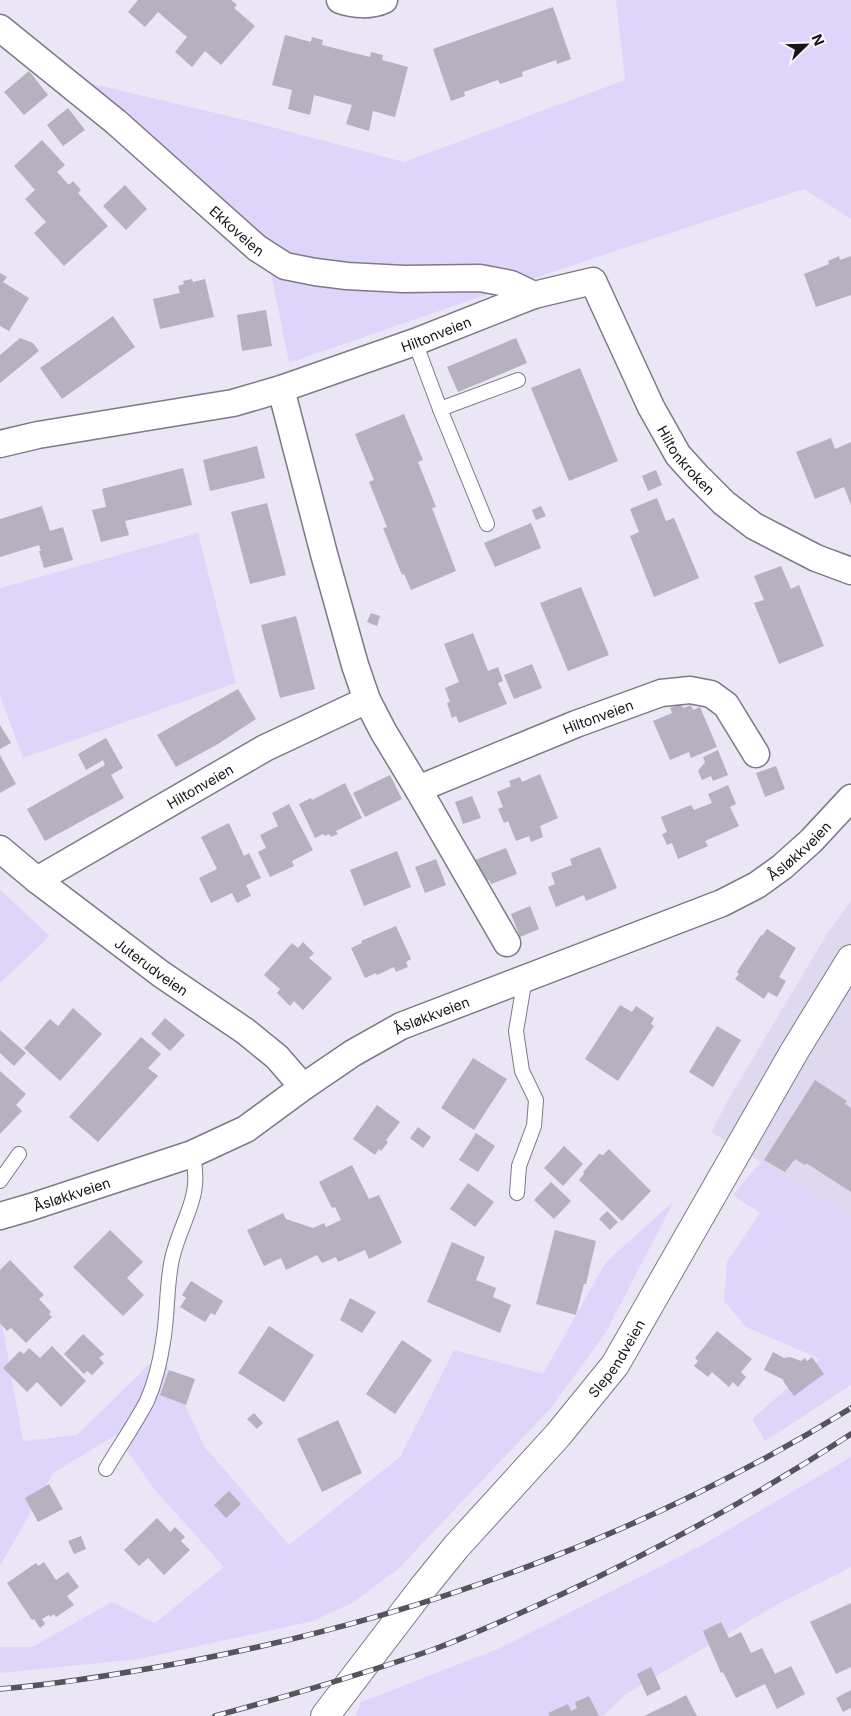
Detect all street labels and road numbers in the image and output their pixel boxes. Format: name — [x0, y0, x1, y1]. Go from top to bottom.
street label: Ekkoveien — [207, 202, 268, 259]
street label: Hiltonveien — [398, 312, 473, 355]
street label: Hiltonkroken — [655, 422, 719, 498]
street label: Hiltonveien — [560, 695, 635, 737]
street label: Hiltonveien — [163, 760, 236, 812]
street label: Åsløkkveien — [763, 817, 834, 884]
street label: Juterudveien — [112, 934, 192, 999]
street label: Åsløkkveien — [390, 992, 472, 1037]
street label: Åsløkkveien — [31, 1173, 112, 1214]
street label: Slependveien — [584, 1316, 648, 1400]

